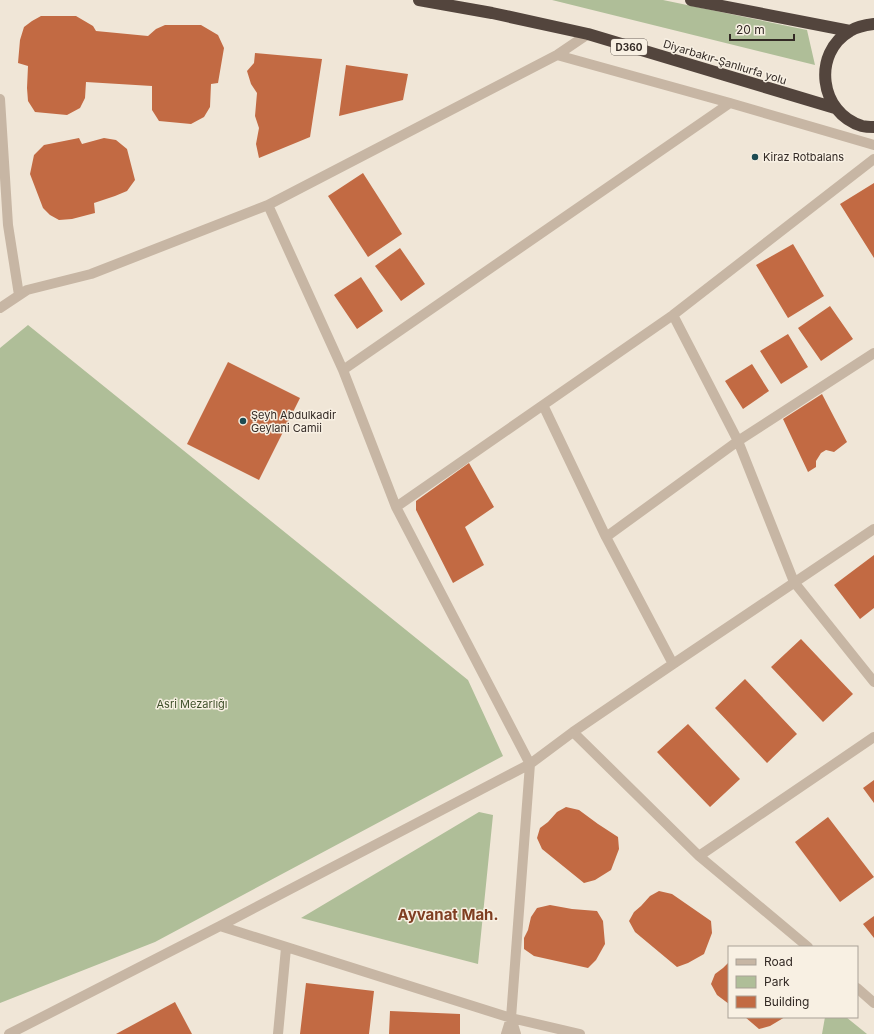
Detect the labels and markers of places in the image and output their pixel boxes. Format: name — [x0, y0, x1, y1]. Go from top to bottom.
place label: Kiraz Rotbalans — [763, 150, 844, 164]
marker: Kiraz Rotbalans — [750, 152, 760, 162]
place label: Şeyh Abdulkadir Geylani Camii — [251, 408, 336, 435]
marker: Şeyh Abdulkadir Geylani Camii — [238, 416, 248, 426]

